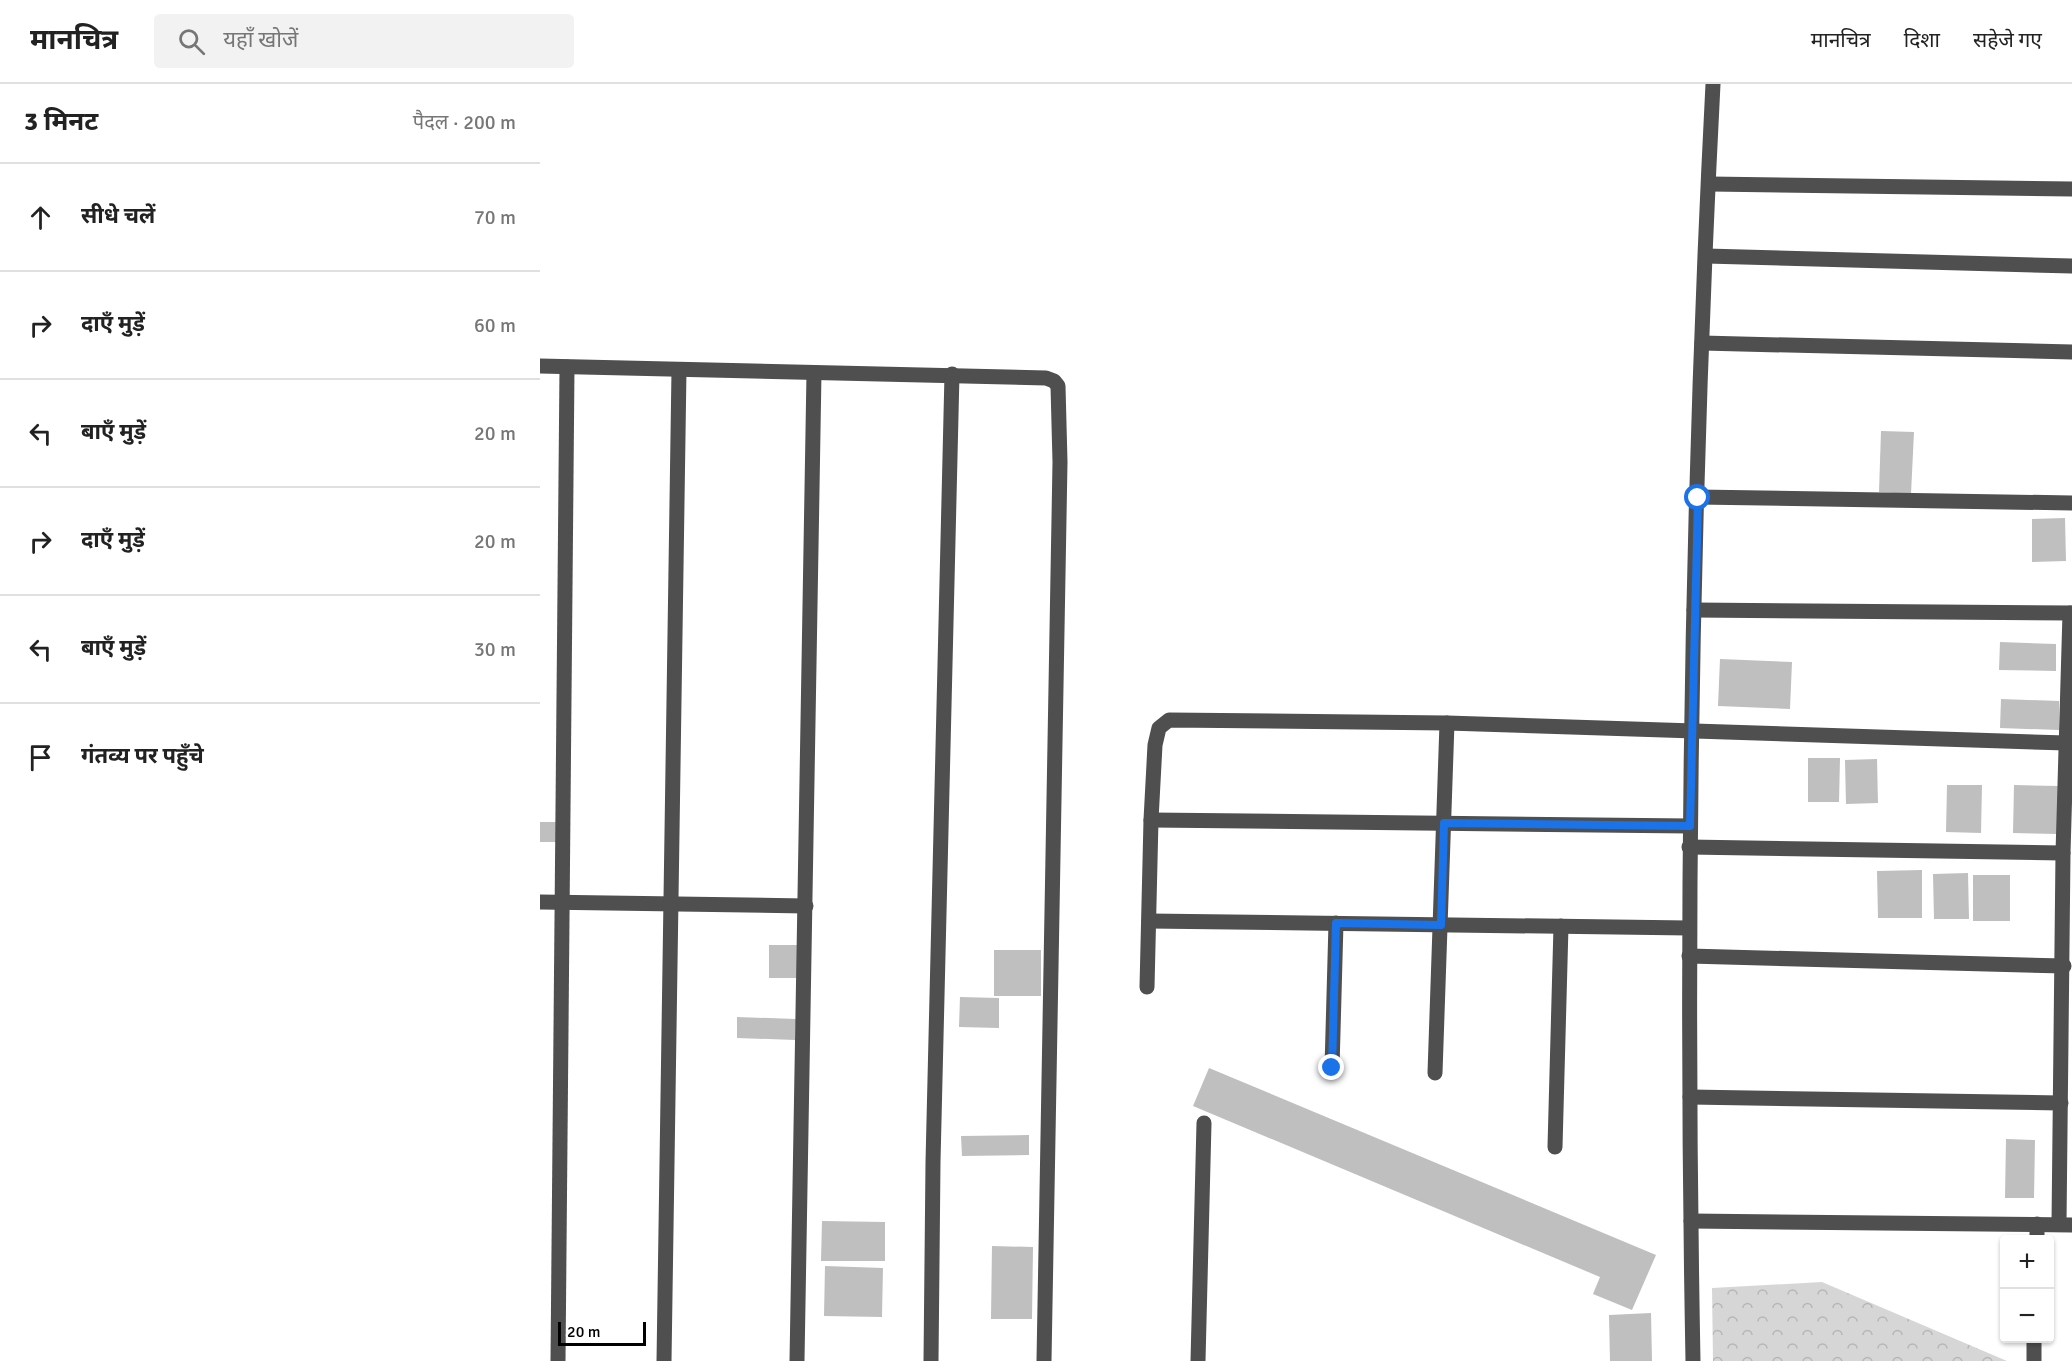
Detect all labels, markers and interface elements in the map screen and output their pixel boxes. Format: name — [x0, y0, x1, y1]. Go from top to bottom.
search box — [154, 14, 574, 68]
text: मानचित्र — [30, 23, 118, 57]
icon: search — [175, 25, 208, 58]
text: यहाँ खोजें — [223, 26, 298, 53]
text: मानचित्र — [1811, 27, 1871, 53]
text: दिशा — [1904, 27, 1940, 53]
text: सहेजे गए — [1973, 27, 2042, 53]
text: 3 मिनट — [24, 106, 98, 138]
text: पैदल · 200 m — [413, 110, 516, 135]
icon: ahead — [24, 201, 57, 234]
text: सीधे चलें — [81, 202, 155, 229]
text: 70 m — [474, 205, 516, 230]
icon: right — [24, 309, 57, 342]
text: दाएँ मुड़ें — [81, 310, 145, 337]
text: 60 m — [474, 313, 516, 338]
icon: left — [24, 417, 57, 450]
text: बाएँ मुड़ें — [81, 418, 146, 445]
text: 20 m — [474, 421, 516, 446]
route start — [1684, 484, 1710, 510]
icon: right — [24, 525, 57, 558]
text: दाएँ मुड़ें — [81, 526, 145, 553]
text: 20 m — [474, 529, 516, 554]
icon: left — [24, 633, 57, 666]
text: बाएँ मुड़ें — [81, 634, 146, 661]
text: 30 m — [474, 637, 516, 662]
icon: arrive — [24, 741, 57, 774]
text: गंतव्य पर पहुँचे — [81, 742, 204, 769]
route end — [1318, 1054, 1344, 1080]
map controls — [2000, 1235, 2054, 1343]
button: + — [2000, 1235, 2054, 1289]
button: − — [2000, 1289, 2054, 1343]
scale bar — [558, 1319, 646, 1346]
text: 20 m — [567, 1322, 601, 1342]

